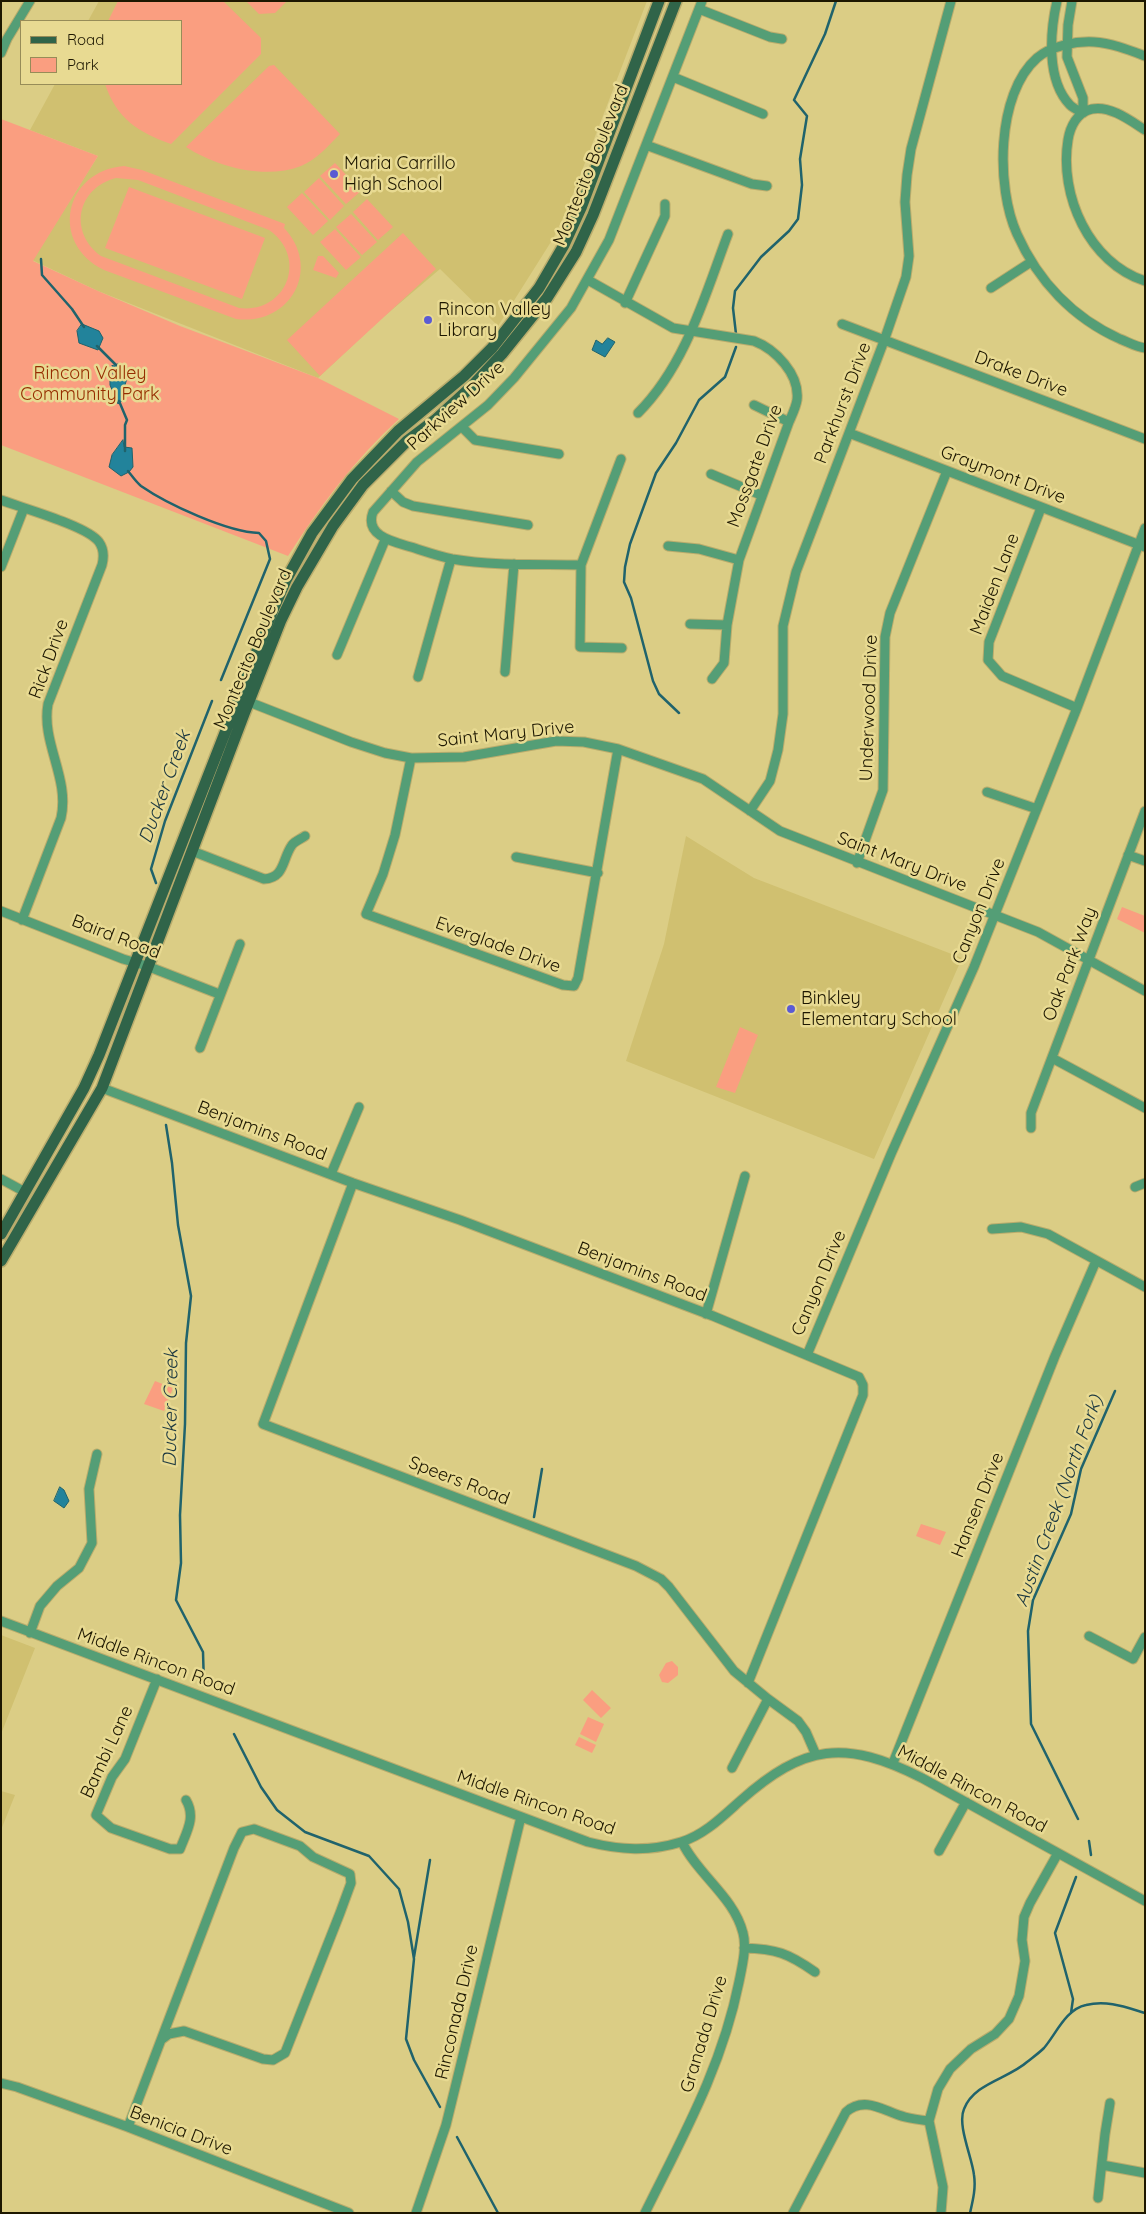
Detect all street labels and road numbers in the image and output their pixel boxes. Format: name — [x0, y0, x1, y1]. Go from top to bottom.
street label: Montecito Boulevard — [549, 81, 633, 249]
street label: Parkhurst Drive — [810, 339, 876, 467]
street label: Drake Drive — [971, 346, 1071, 402]
street label: Parkview Drive — [403, 357, 509, 455]
street label: Mossgate Drive — [723, 402, 787, 530]
street label: Graymont Drive — [937, 441, 1069, 509]
street label: Maiden Lane — [966, 530, 1024, 638]
street label: Montecito Boulevard — [209, 566, 297, 732]
street label: Rick Drive — [25, 616, 73, 702]
street label: Underwood Drive — [856, 634, 882, 782]
street label: Saint Mary Drive — [437, 716, 575, 752]
street label: Saint Mary Drive — [834, 827, 970, 897]
street label: Canyon Drive — [948, 855, 1010, 967]
street label: Oak Park Way — [1038, 904, 1102, 1024]
street label: Baird Road — [68, 910, 164, 964]
street label: Everglade Drive — [432, 912, 564, 978]
street label: Benjamins Road — [194, 1096, 330, 1166]
street label: Canyon Drive — [787, 1227, 851, 1339]
street label: Benjamins Road — [574, 1237, 710, 1307]
street label: Hansen Drive — [947, 1449, 1009, 1561]
street label: Speers Road — [406, 1452, 512, 1510]
street label: Middle Rincon Road — [74, 1623, 238, 1701]
street label: Bambi Lane — [76, 1702, 138, 1802]
street label: Middle Rincon Road — [894, 1740, 1050, 1838]
street label: Middle Rincon Road — [454, 1766, 618, 1840]
street label: Rinconada Drive — [431, 1942, 483, 2082]
street label: Granada Drive — [676, 1973, 732, 2095]
street label: Benicia Drive — [127, 2101, 235, 2161]

